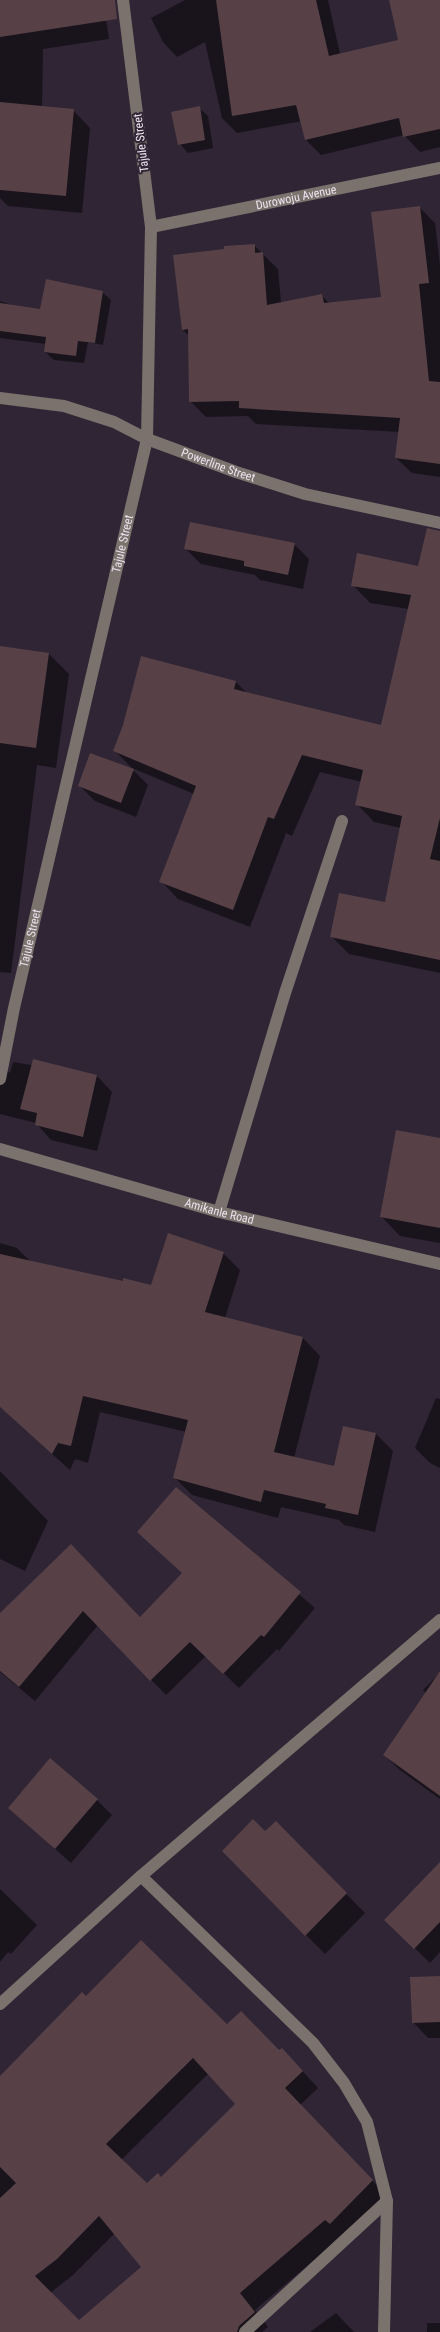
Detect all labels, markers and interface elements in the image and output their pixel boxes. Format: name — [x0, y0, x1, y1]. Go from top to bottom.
street label: Tajule Street — [130, 112, 152, 173]
street label: Durowoju Avenue — [254, 182, 338, 212]
street label: Powerline Street — [179, 445, 257, 485]
street label: Tajule Street — [109, 513, 136, 574]
street label: Tajule Street — [17, 907, 44, 969]
street label: Amikanle Road — [183, 1195, 255, 1227]

